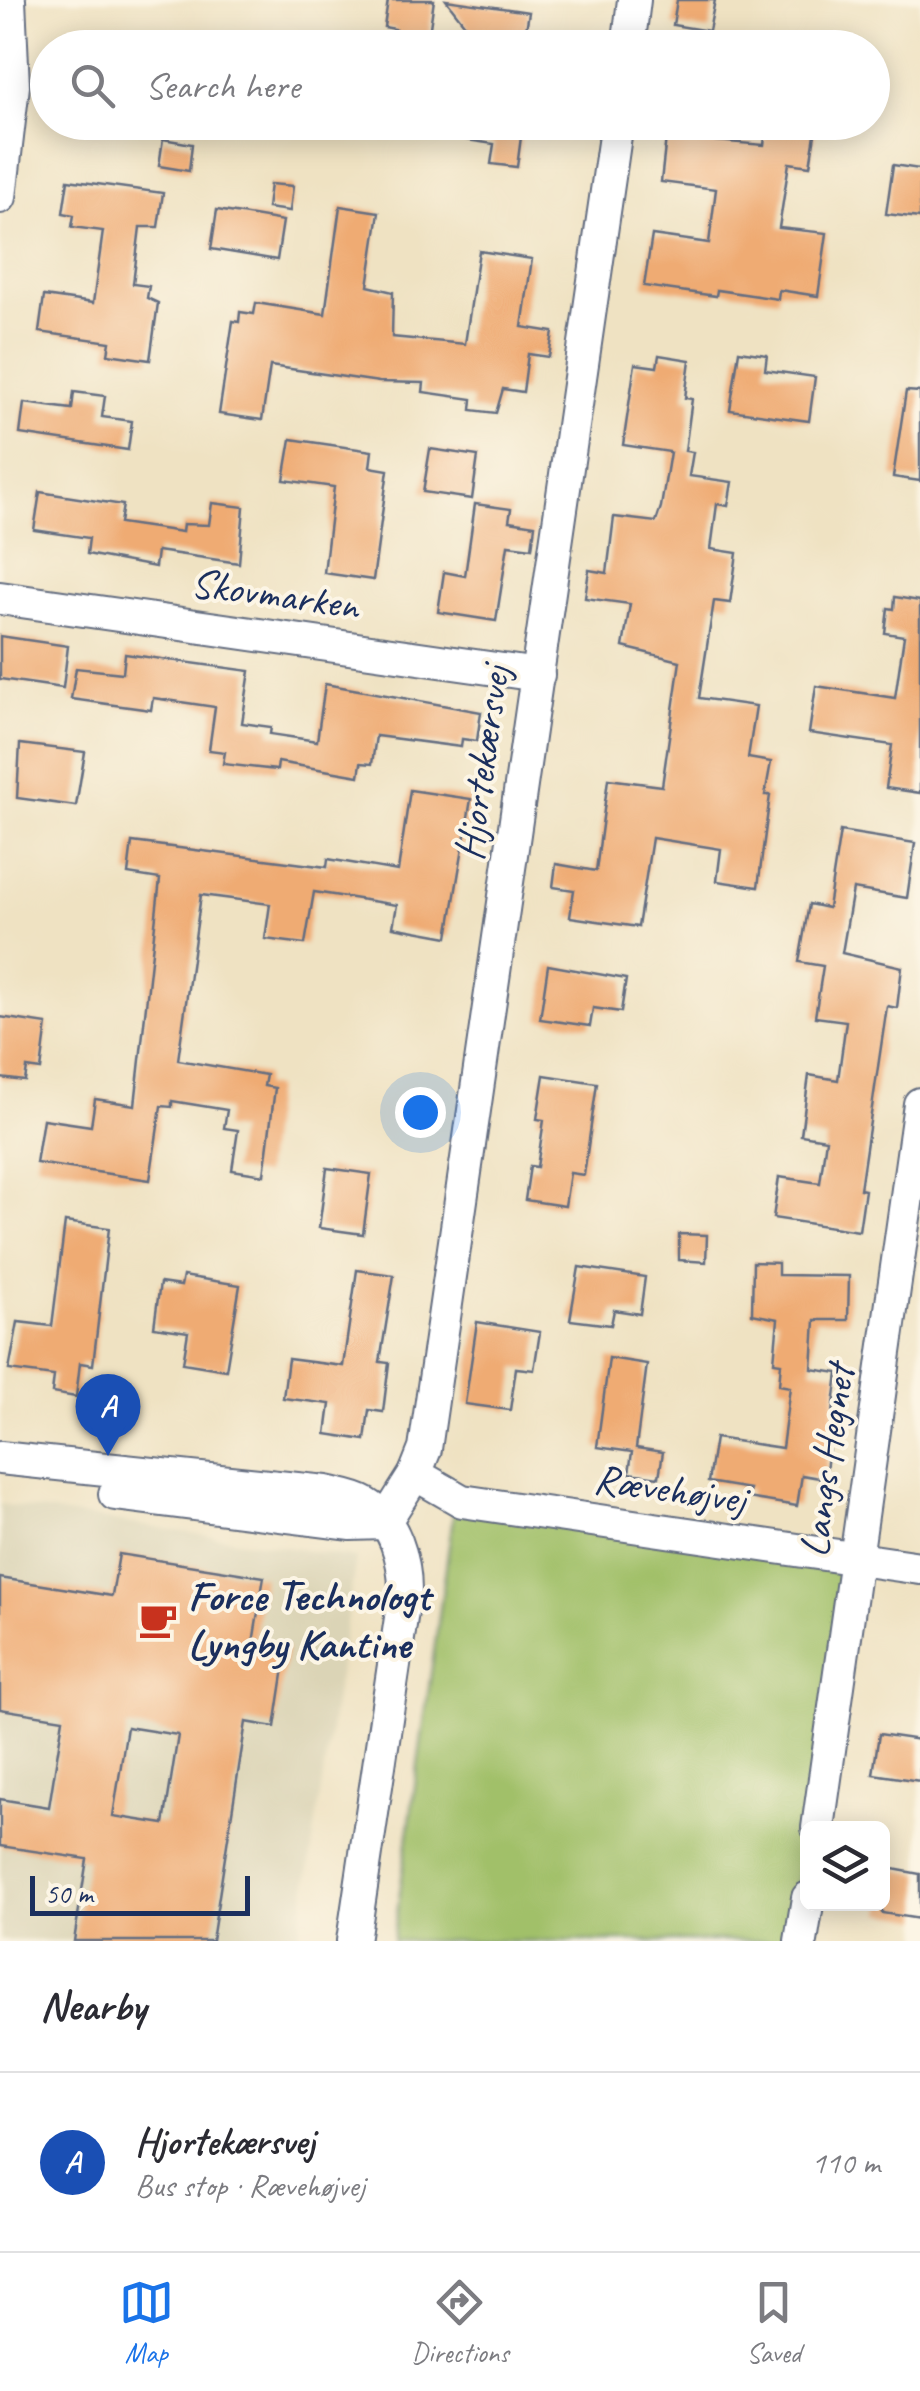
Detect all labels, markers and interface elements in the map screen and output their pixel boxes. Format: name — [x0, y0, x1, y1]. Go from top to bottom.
search box — [30, 30, 890, 140]
icon: search — [65, 58, 120, 113]
text: Search here — [145, 62, 300, 109]
street label: Skovmarken — [188, 556, 364, 632]
street label: Hjortekærsvej — [442, 658, 522, 864]
your location — [395, 1087, 446, 1138]
street label: Langs Hegnet — [787, 1357, 867, 1560]
pin: A — [76, 1374, 140, 1456]
street label: Rævehøjvej — [591, 1452, 754, 1526]
place label: Force Technologt Lyngby Kantine — [188, 1570, 435, 1671]
cafe icon: Force Technologt Lyngby Kantine — [137, 1599, 179, 1641]
map controls — [800, 1821, 890, 1911]
button: layers — [800, 1821, 890, 1911]
scale bar — [30, 1871, 250, 1916]
text: 50 m — [45, 1876, 93, 1911]
text: Nearby — [40, 1980, 146, 2033]
text: Hjortekærsvej — [135, 2118, 315, 2165]
text: A — [64, 2142, 81, 2183]
text: 110 m — [811, 2142, 880, 2183]
text: Bus stop · Rævehøjvej — [135, 2165, 365, 2206]
tab: Map — [119, 2275, 174, 2370]
tab: Directions — [411, 2275, 509, 2370]
tab: Saved — [746, 2275, 801, 2370]

